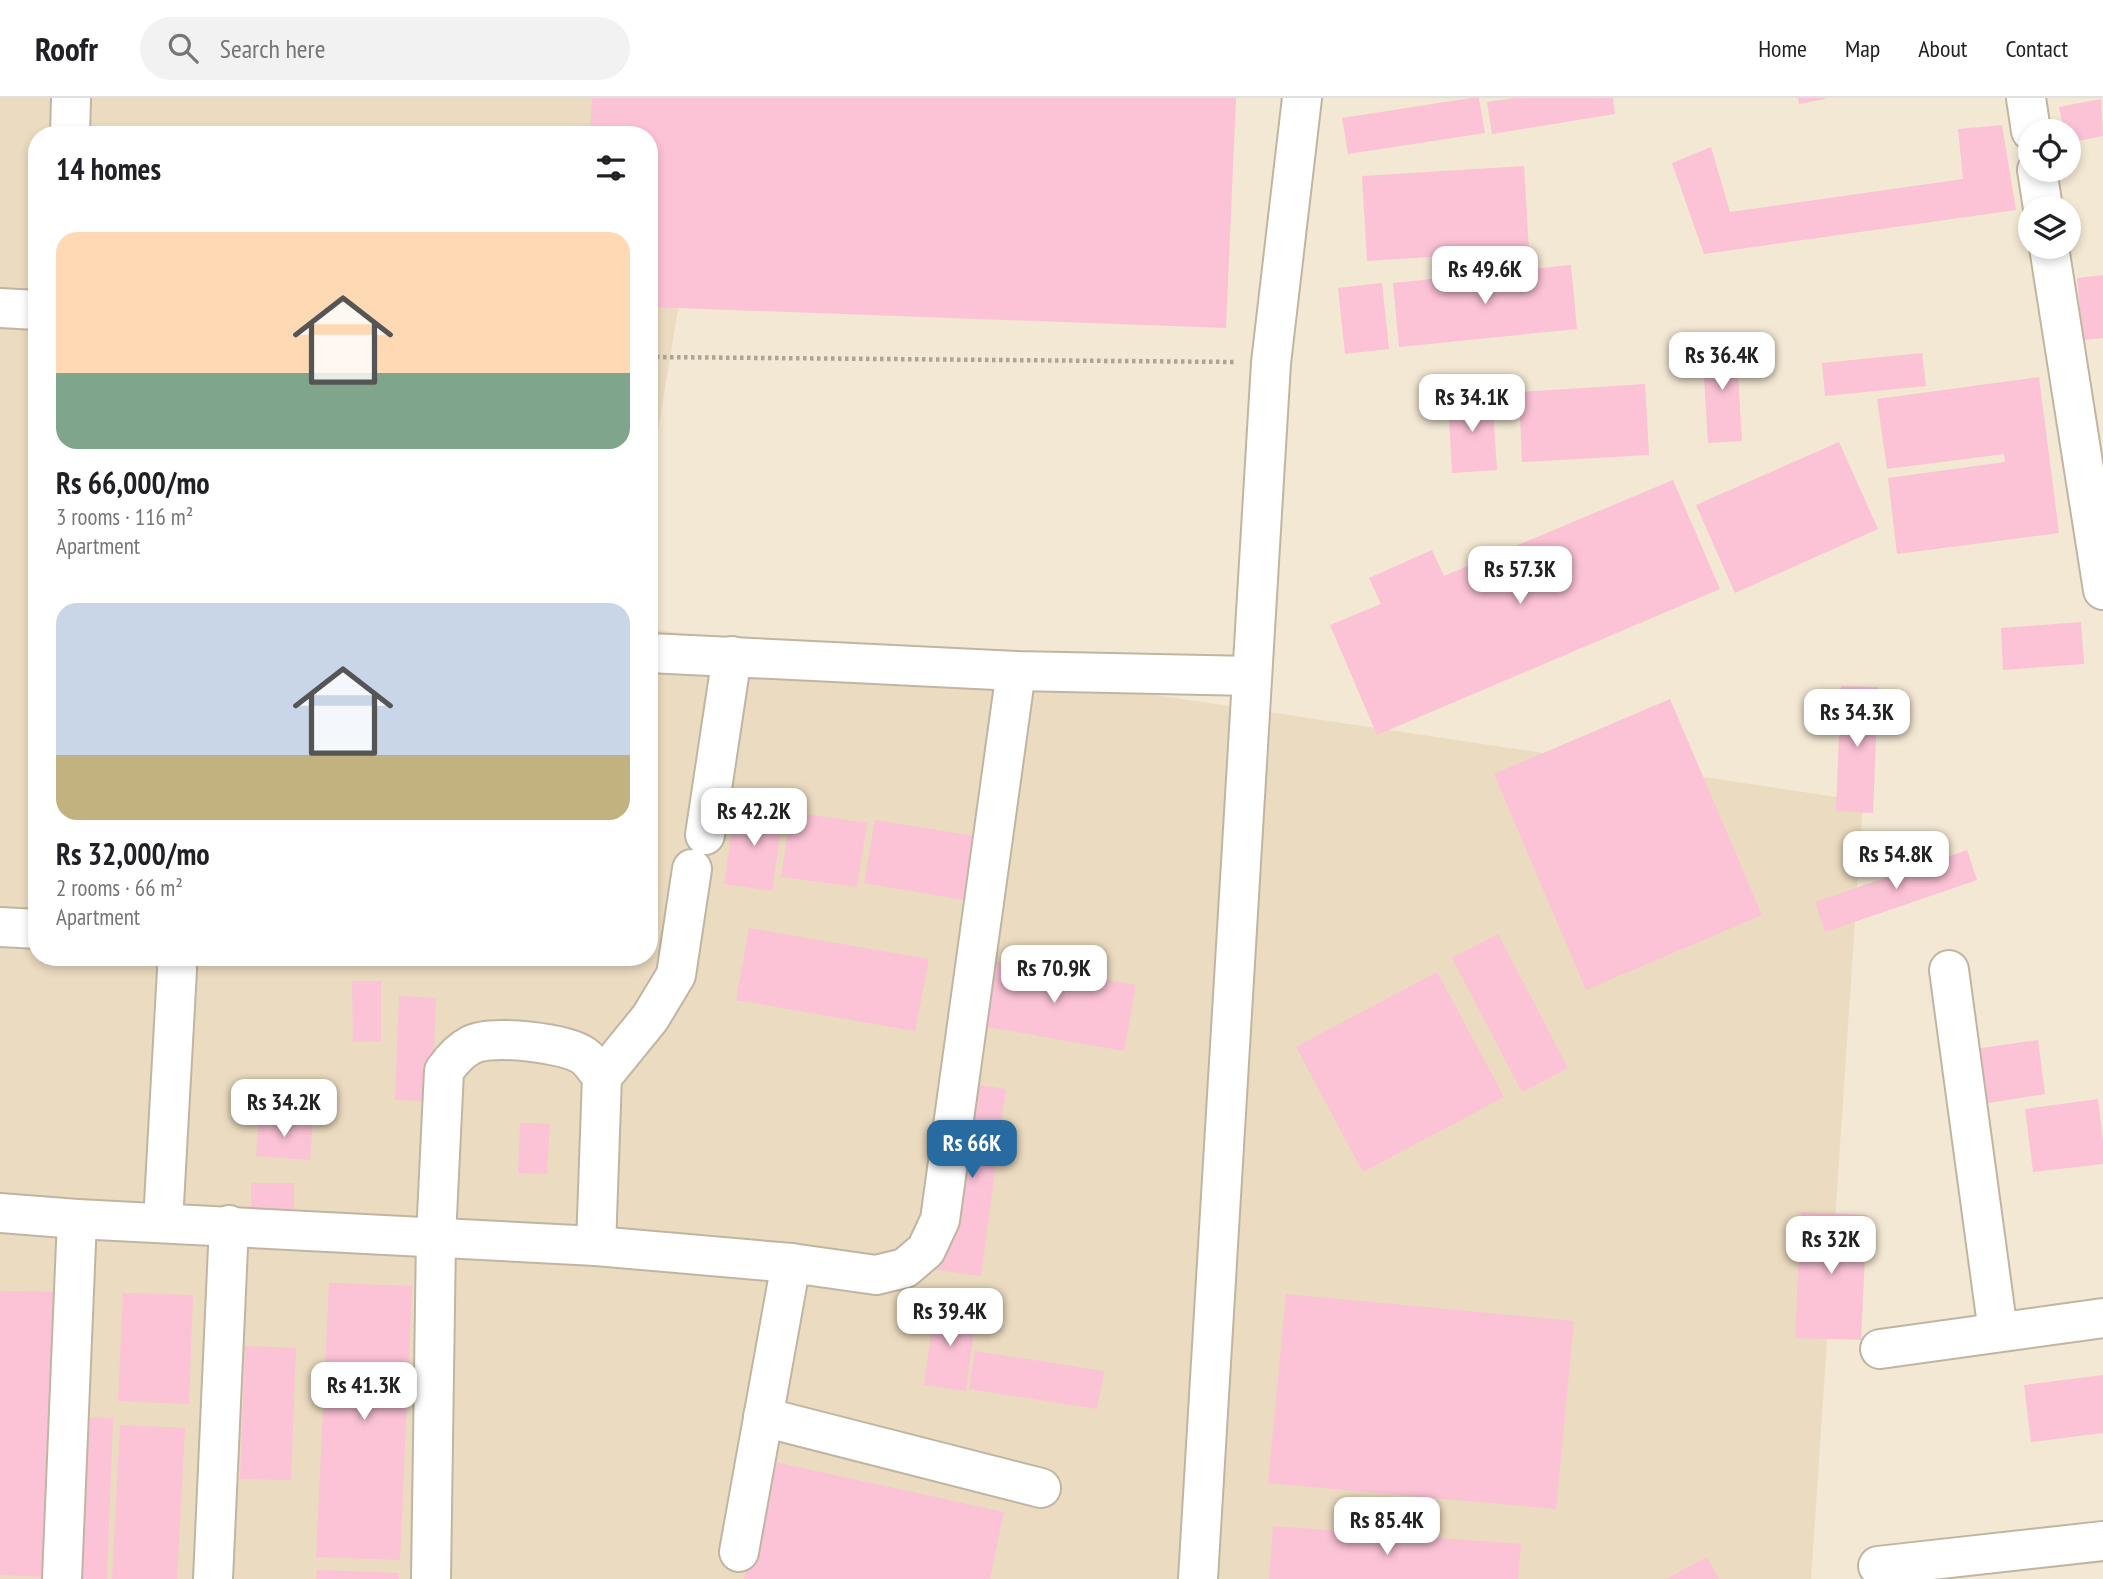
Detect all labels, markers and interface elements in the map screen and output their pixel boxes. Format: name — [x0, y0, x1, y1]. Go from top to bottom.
search box — [140, 17, 630, 80]
text: Roofr — [35, 27, 98, 70]
icon: search — [164, 29, 202, 67]
text: Search here — [220, 32, 325, 65]
text: Home — [1758, 33, 1807, 64]
text: Map — [1845, 33, 1880, 64]
text: About — [1918, 33, 1967, 64]
text: Contact — [2005, 33, 2068, 64]
map controls — [2018, 119, 2081, 259]
button: locate — [2018, 119, 2081, 182]
text: 14 homes — [56, 149, 161, 188]
icon: filters — [592, 149, 630, 187]
button: layers — [2018, 196, 2081, 259]
pin: Rs 49.6K — [1413, 246, 1557, 306]
text: Rs 49.6K — [1448, 254, 1522, 283]
icon: home — [280, 277, 406, 403]
pin: Rs 36.4K — [1650, 332, 1794, 392]
text: Rs 36.4K — [1685, 340, 1759, 369]
pin: Rs 34.1K — [1400, 374, 1544, 434]
text: Rs 34.1K — [1435, 382, 1509, 411]
text: Rs 66,000/mo — [56, 463, 210, 502]
text: 3 rooms · 116 m² — [56, 502, 193, 531]
text: Apartment — [56, 531, 140, 560]
pin: Rs 57.3K — [1448, 546, 1592, 606]
text: Rs 57.3K — [1484, 554, 1556, 583]
icon: home — [280, 648, 406, 774]
pin: Rs 34.3K — [1785, 690, 1929, 749]
text: Rs 34.3K — [1820, 697, 1894, 726]
pin: Rs 42.2K — [682, 788, 826, 848]
text: Rs 42.2K — [717, 796, 791, 825]
pin: Rs 54.8K — [1824, 832, 1968, 891]
text: Rs 32,000/mo — [56, 834, 210, 873]
text: Rs 54.8K — [1859, 839, 1933, 868]
text: 2 rooms · 66 m² — [56, 873, 183, 902]
text: Apartment — [56, 902, 140, 931]
pin: Rs 70.9K — [982, 946, 1126, 1005]
text: Rs 70.9K — [1017, 953, 1091, 982]
pin: Rs 34.2K — [212, 1080, 356, 1139]
text: Rs 34.2K — [247, 1087, 321, 1116]
pin: Rs 66K — [915, 1121, 1029, 1180]
text: Rs 66K — [943, 1128, 1001, 1157]
pin: Rs 32K — [1774, 1216, 1888, 1276]
text: Rs 32K — [1802, 1224, 1860, 1253]
pin: Rs 39.4K — [878, 1288, 1022, 1348]
text: Rs 39.4K — [913, 1296, 987, 1325]
pin: Rs 41.3K — [292, 1362, 436, 1422]
text: Rs 41.3K — [327, 1370, 401, 1399]
pin: Rs 85.4K — [1315, 1498, 1459, 1557]
text: Rs 85.4K — [1350, 1505, 1424, 1534]

